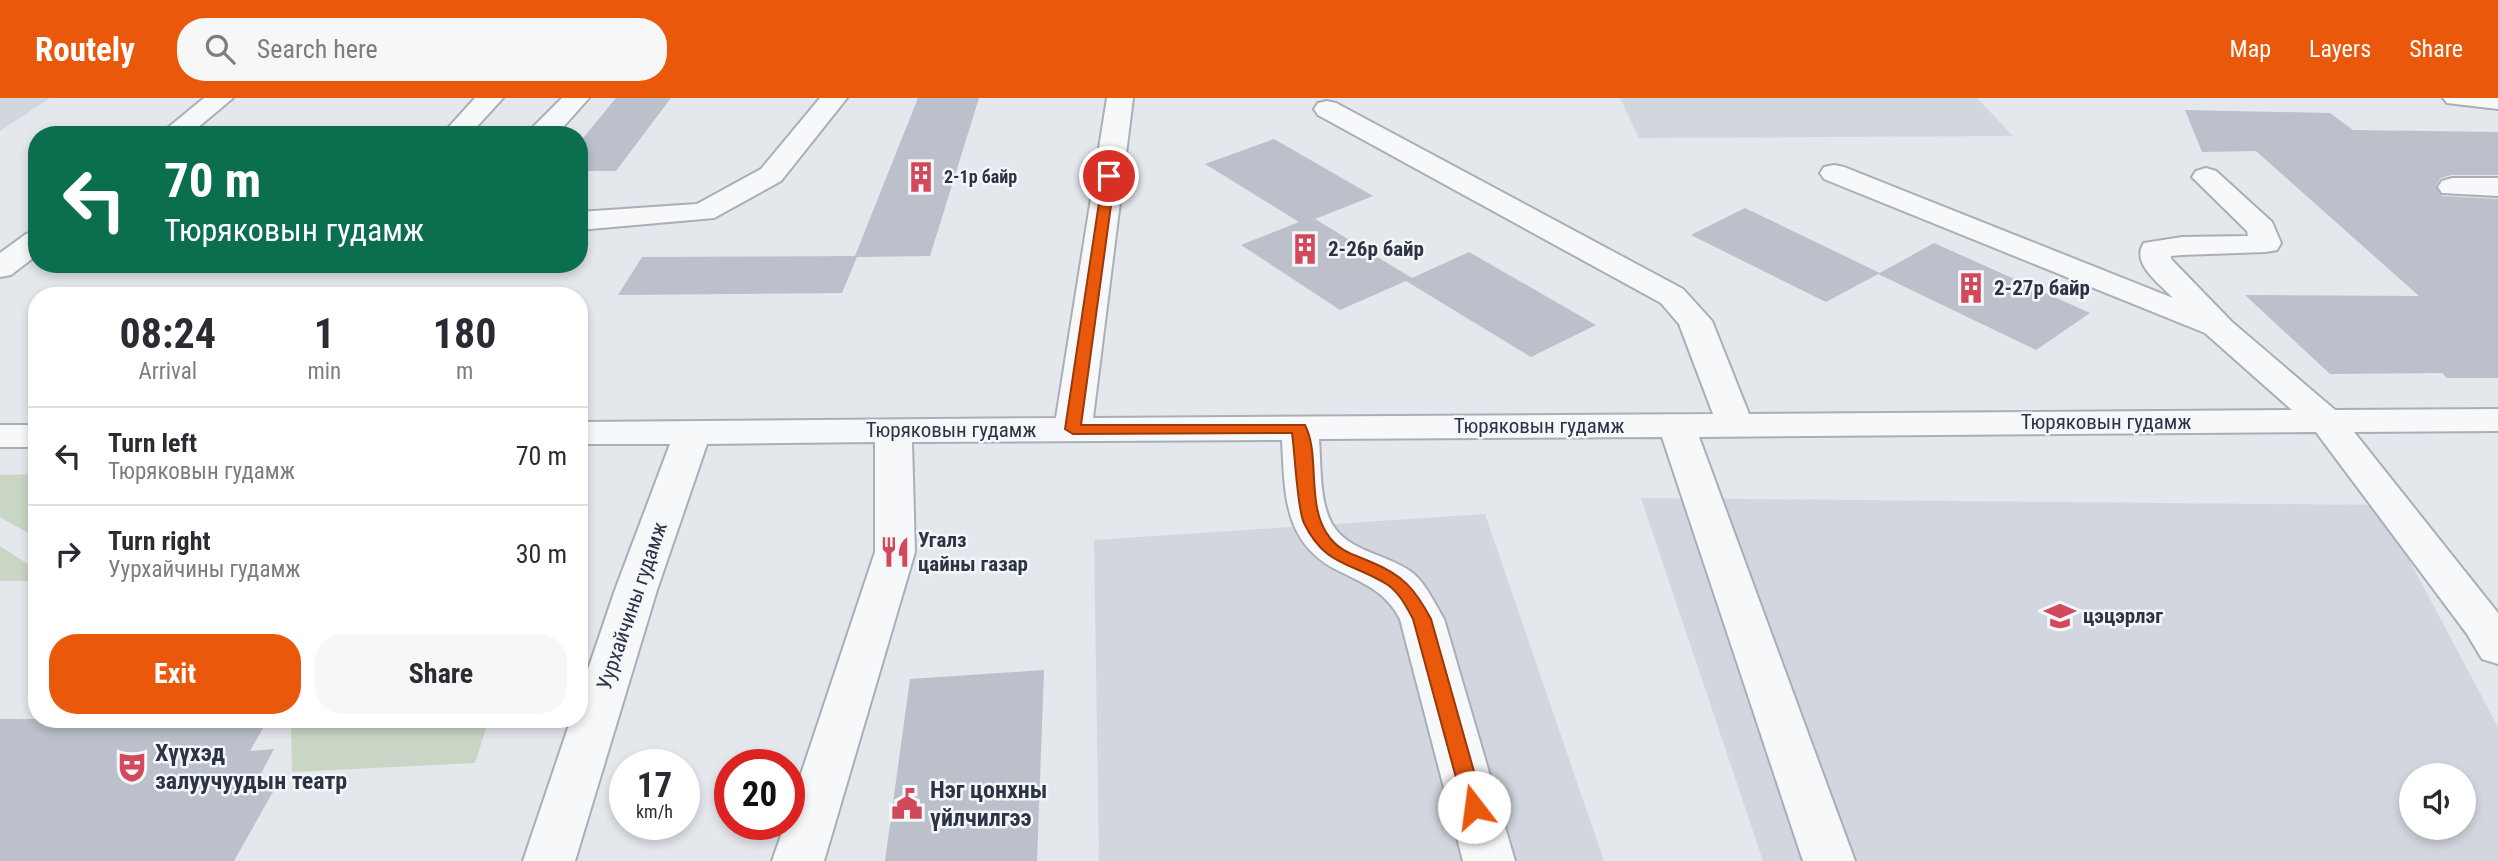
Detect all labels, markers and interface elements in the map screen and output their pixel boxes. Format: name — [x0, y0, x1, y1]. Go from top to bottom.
search box — [177, 18, 667, 81]
text: Routely — [35, 30, 135, 69]
icon: search — [201, 30, 239, 68]
text: Search here — [257, 34, 378, 64]
text: Map — [2230, 35, 2271, 63]
text: Layers — [2309, 35, 2371, 63]
text: Share — [2409, 35, 2463, 63]
pin — [1079, 146, 1139, 206]
text: 70 m — [164, 152, 261, 209]
icon: left — [49, 154, 140, 245]
icon: arrive — [1090, 157, 1128, 195]
building icon: 2-1р байр — [904, 160, 938, 194]
place label: 2-1р байр — [944, 166, 1017, 187]
text: Тюряковын гудамж — [164, 211, 424, 249]
building icon: 2-26р байр — [1288, 232, 1322, 266]
place label: 2-26р байр — [1328, 237, 1424, 261]
building icon: 2-27р байр — [1954, 271, 1988, 305]
place label: 2-27р байр — [1994, 276, 2090, 300]
text: 08:24 — [120, 309, 216, 358]
text: 1 — [314, 309, 335, 358]
text: 180 — [433, 309, 496, 358]
text: Arrival — [138, 358, 197, 385]
text: min — [307, 358, 341, 385]
text: m — [456, 358, 473, 385]
street label: Тюряковын гудамж — [2021, 410, 2191, 434]
street label: Тюряковын гудамж — [1454, 414, 1624, 438]
street label: Тюряковын гудамж — [866, 418, 1036, 442]
text: Turn left — [108, 428, 197, 458]
icon: left — [49, 437, 87, 475]
text: 70 m — [516, 441, 567, 471]
text: Тюряковын гудамж — [108, 458, 295, 485]
street label: Уурхайчины гудамж — [592, 519, 672, 693]
text: Turn right — [108, 526, 210, 556]
place label: Угалз цайны газар — [918, 528, 1028, 576]
icon: right — [49, 535, 87, 573]
restaurant icon: Угалз цайны газар — [878, 535, 912, 569]
text: 30 m — [516, 539, 567, 569]
text: Уурхайчины гудамж — [108, 556, 301, 583]
school or university icon: цэцэрлэг — [2043, 599, 2077, 633]
place label: цэцэрлэг — [2083, 604, 2163, 628]
button: Exit — [49, 634, 301, 714]
button: Share — [315, 634, 567, 714]
place label: Хүүхэд залуучуудын театр — [155, 739, 347, 795]
speed limit sign: 20 — [714, 749, 805, 840]
theatre icon: Хүүхэд залуучуудын театр — [115, 750, 149, 784]
map controls — [2399, 763, 2476, 840]
button: sound — [2399, 763, 2476, 840]
text: 17 — [637, 765, 672, 806]
position arrow — [1437, 770, 1511, 844]
place label: Нэг цонхны үйлчилгээ — [930, 776, 1047, 832]
public building icon: Нэг цонхны үйлчилгээ — [890, 787, 924, 821]
text: km/h — [636, 801, 673, 822]

